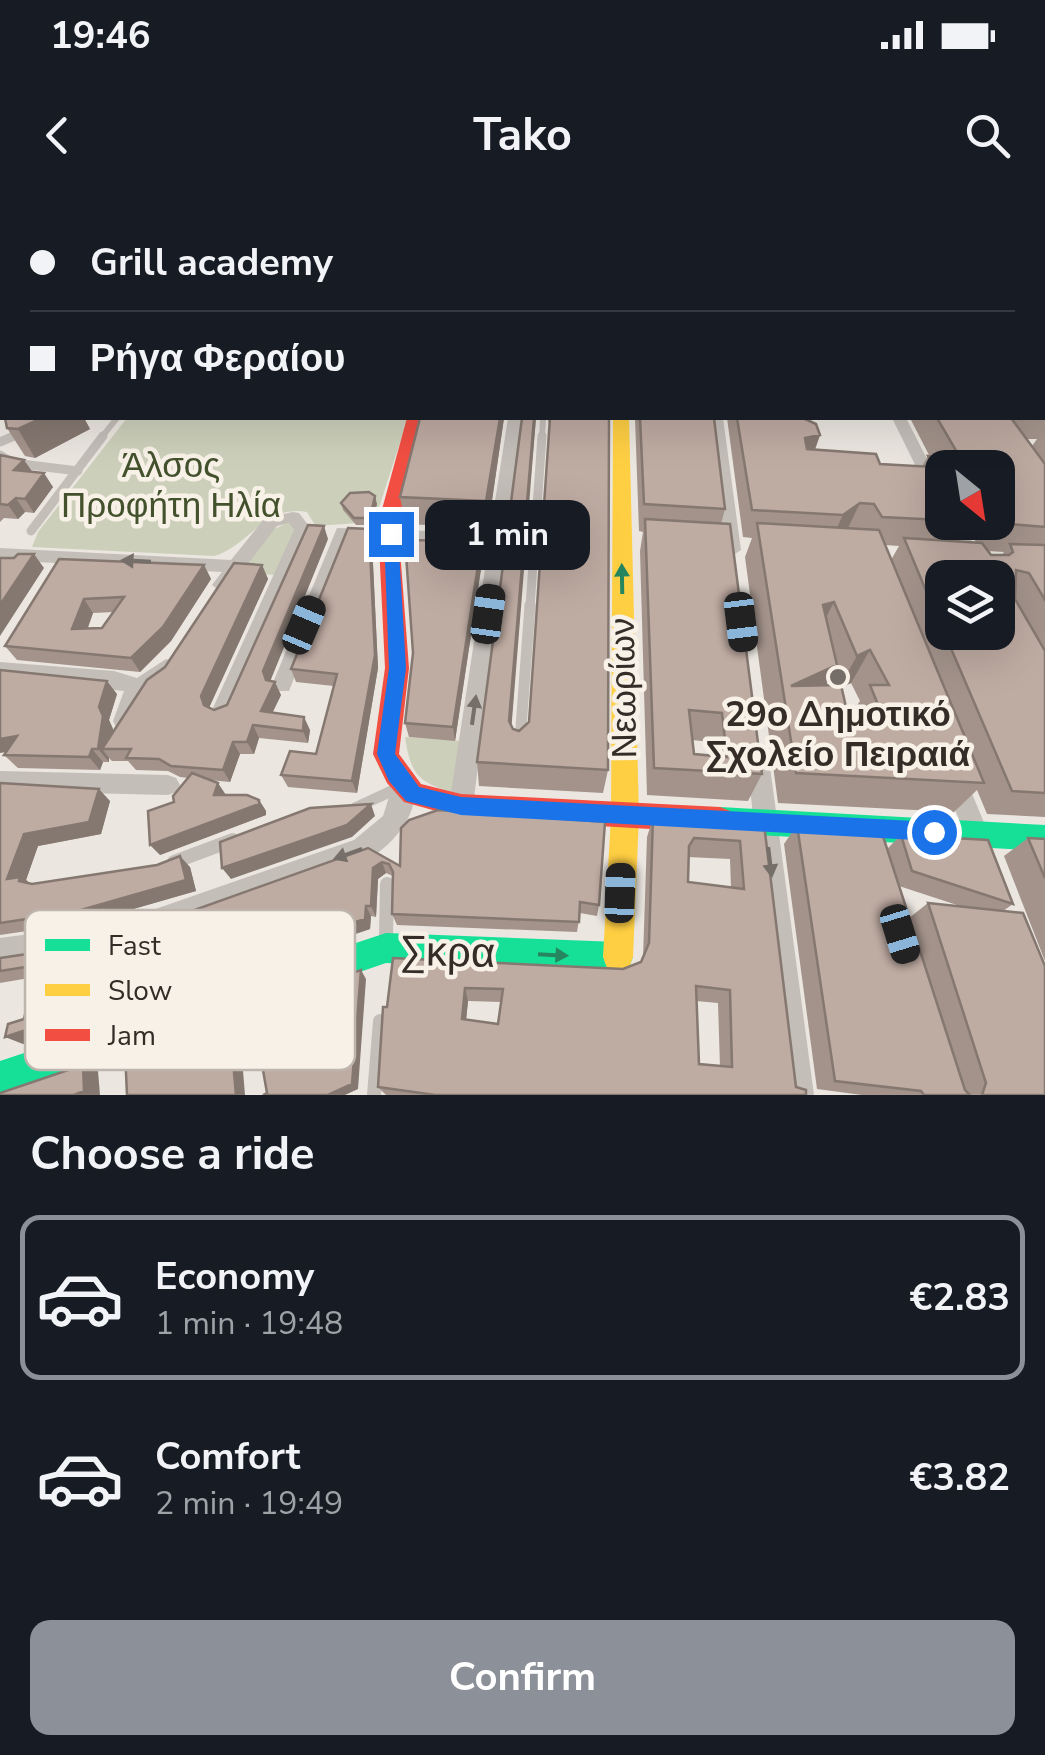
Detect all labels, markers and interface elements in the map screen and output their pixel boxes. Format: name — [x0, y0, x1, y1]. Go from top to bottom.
text: 19:46 — [50, 10, 151, 61]
text: Tako — [473, 105, 572, 166]
icon: back — [30, 108, 85, 163]
icon: search — [960, 108, 1015, 163]
text: Grill academy — [90, 237, 333, 288]
text: Ρήγα Φεραίου — [90, 333, 345, 384]
park label: Άλσος Προφήτη Ηλία — [61, 442, 281, 529]
north arrow — [925, 450, 1015, 540]
map controls — [925, 450, 1015, 650]
callout: 1 min — [426, 499, 591, 569]
route end — [369, 512, 414, 557]
text: 1 min — [466, 513, 549, 556]
one-way arrow — [119, 553, 151, 569]
button: layers — [925, 560, 1015, 650]
one-way arrow — [614, 562, 630, 594]
car — [469, 582, 507, 646]
car — [722, 590, 760, 654]
car — [278, 592, 330, 658]
street label: Νεωρίων — [599, 617, 648, 759]
marker: 29ο Δημοτικό Σχολείο Πειραιά — [827, 666, 849, 688]
place label: 29ο Δημοτικό Σχολείο Πειραιά — [706, 691, 970, 778]
one-way arrow — [466, 693, 482, 725]
route start — [912, 810, 957, 855]
one-way arrow — [762, 846, 778, 878]
one-way arrow — [333, 847, 363, 862]
car — [604, 862, 636, 924]
car — [877, 901, 923, 967]
legend — [25, 910, 355, 1070]
street label: Σκρα — [400, 923, 496, 982]
text: Fast — [108, 927, 161, 965]
one-way arrow — [538, 947, 570, 963]
text: Slow — [108, 972, 172, 1010]
text: Jam — [107, 1017, 156, 1055]
text: Choose a ride — [30, 1124, 315, 1185]
text: Economy — [155, 1251, 314, 1302]
icon: car — [35, 1253, 125, 1343]
text: €2.83 — [909, 1272, 1010, 1323]
text: 1 min · 19:48 — [155, 1302, 343, 1345]
text: Comfort — [155, 1431, 300, 1482]
icon: car — [35, 1433, 125, 1523]
text: €3.82 — [909, 1452, 1010, 1503]
text: 2 min · 19:49 — [155, 1482, 343, 1525]
button: Confirm — [30, 1620, 1015, 1735]

